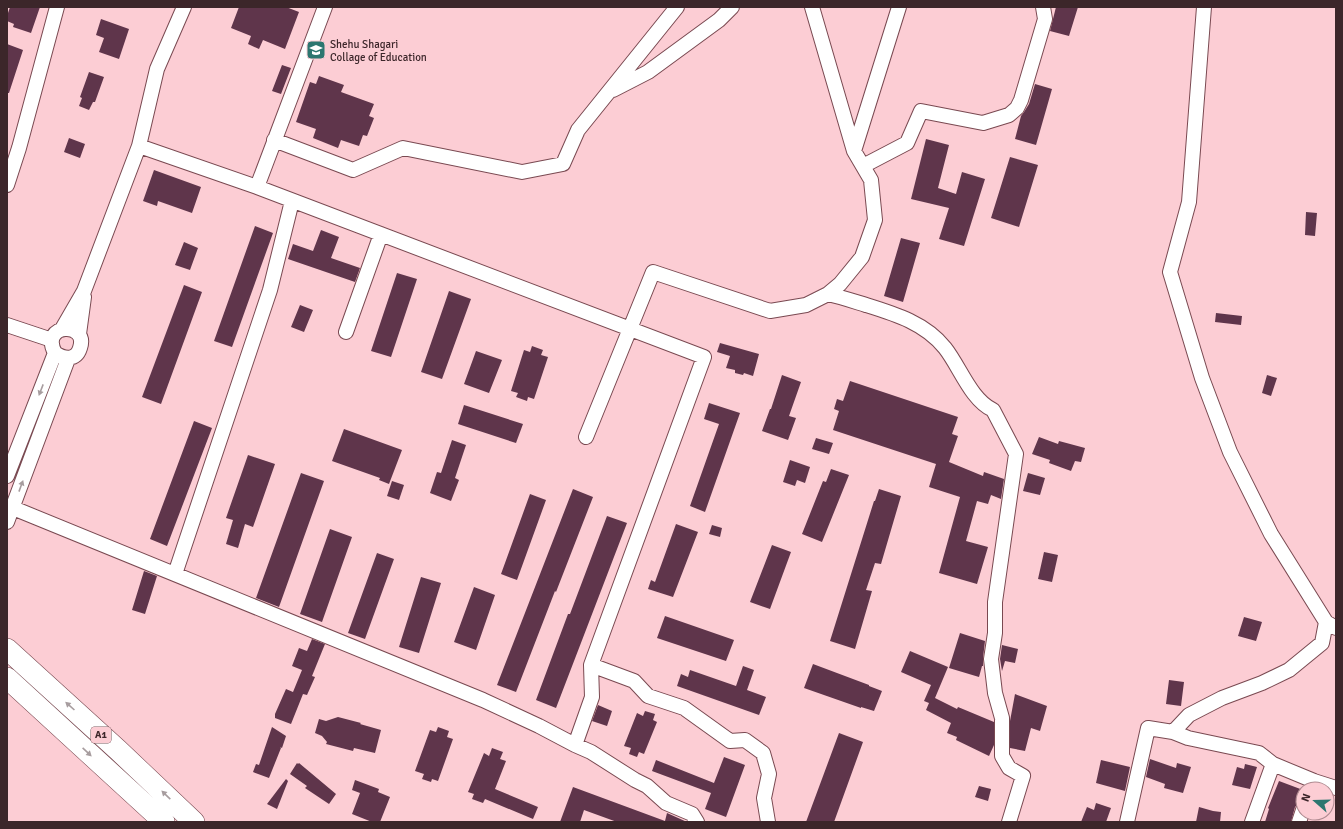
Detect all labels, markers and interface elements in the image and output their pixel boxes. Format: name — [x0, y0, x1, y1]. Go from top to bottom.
place label: Shehu Shagari Collage of Education — [330, 38, 427, 64]
school or university icon: Shehu Shagari Collage of Education — [305, 39, 327, 61]
one-way arrow — [37, 384, 43, 396]
one-way arrow — [18, 479, 24, 491]
one-way arrow — [65, 702, 76, 711]
road number: A1 — [91, 727, 111, 743]
one-way arrow — [82, 747, 92, 757]
north arrow — [1295, 781, 1335, 821]
one-way arrow — [161, 791, 170, 800]
text: N — [1299, 792, 1313, 804]

